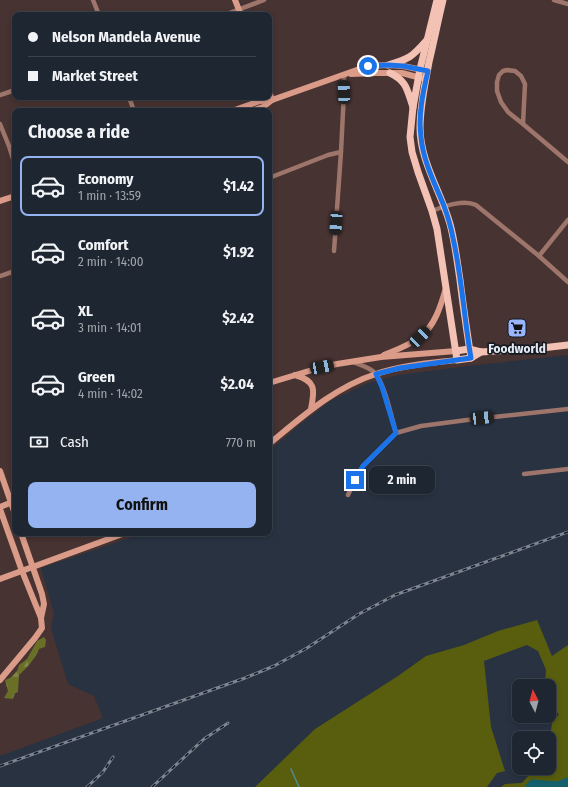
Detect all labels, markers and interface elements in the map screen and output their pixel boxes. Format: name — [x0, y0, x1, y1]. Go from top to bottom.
text: Nelson Mandela Avenue — [52, 28, 201, 46]
route start — [359, 57, 377, 75]
text: Market Street — [52, 67, 138, 85]
car — [338, 80, 350, 104]
text: Choose a ride — [28, 121, 130, 143]
icon: car — [30, 168, 66, 204]
text: Economy — [78, 170, 133, 188]
text: $1.42 — [223, 177, 254, 195]
text: 1 min · 13:59 — [78, 188, 141, 203]
car — [329, 211, 343, 235]
icon: car — [30, 234, 66, 270]
text: Comfort — [78, 236, 129, 254]
text: $1.92 — [223, 243, 254, 261]
text: 2 min · 14:00 — [78, 254, 143, 269]
icon: car — [30, 300, 66, 336]
text: XL — [78, 302, 93, 320]
text: $2.42 — [222, 309, 254, 327]
supermarket icon: Foodworld — [506, 317, 528, 339]
text: 3 min · 14:01 — [78, 320, 142, 335]
car — [407, 324, 433, 350]
place label: Foodworld — [488, 341, 546, 356]
car — [309, 359, 335, 375]
icon: car — [30, 366, 66, 402]
text: Green — [78, 368, 115, 386]
text: $2.04 — [221, 375, 254, 393]
text: 4 min · 14:02 — [78, 386, 143, 401]
car — [469, 411, 495, 425]
icon: cash — [28, 431, 50, 453]
text: Cash — [60, 433, 89, 451]
text: 770 m — [226, 435, 256, 450]
callout: 2 min — [369, 466, 435, 494]
route end — [346, 471, 364, 489]
text: 2 min — [388, 472, 416, 487]
button: Confirm — [28, 482, 256, 528]
north arrow — [512, 679, 556, 723]
map controls — [512, 679, 556, 775]
button: locate — [512, 731, 556, 775]

